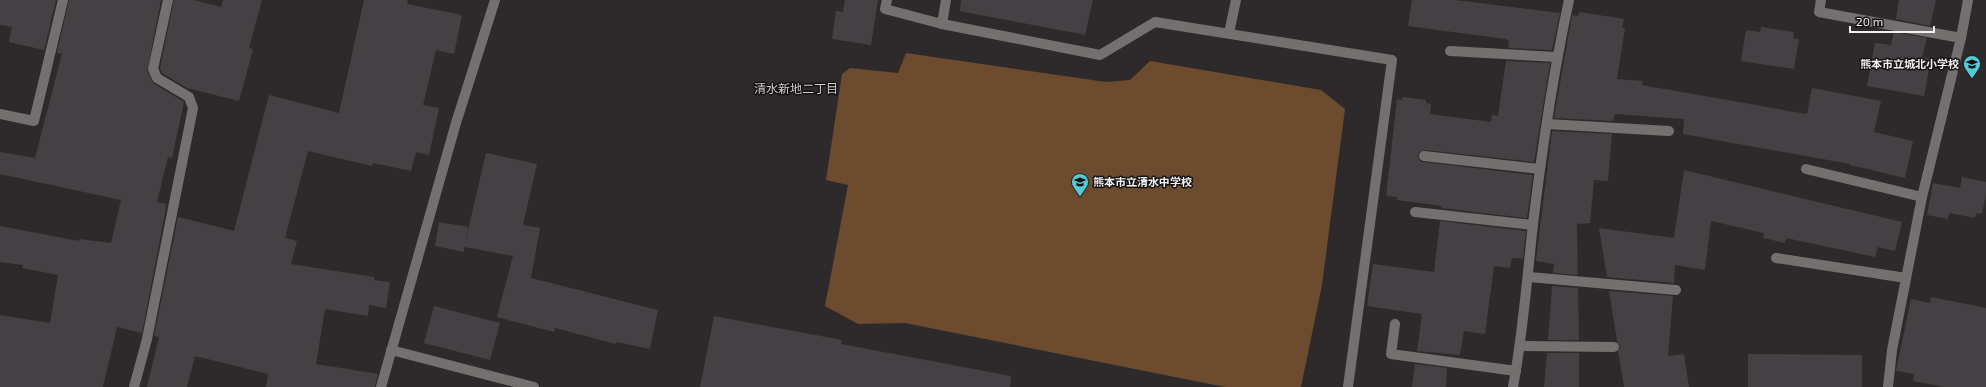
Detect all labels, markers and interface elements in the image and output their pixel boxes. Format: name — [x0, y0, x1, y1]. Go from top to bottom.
scale bar — [1850, 8, 1934, 34]
text: 20 m — [1856, 14, 1883, 28]
school or university icon: 熊本市立城北小学校 — [1962, 54, 1982, 79]
place label: 熊本市立城北小学校 — [1860, 57, 1959, 70]
district label: 清水新地二丁目 — [754, 81, 838, 95]
school or university icon: 熊本市立清水中学校 — [1070, 172, 1090, 197]
place label: 熊本市立清水中学校 — [1093, 175, 1192, 188]

